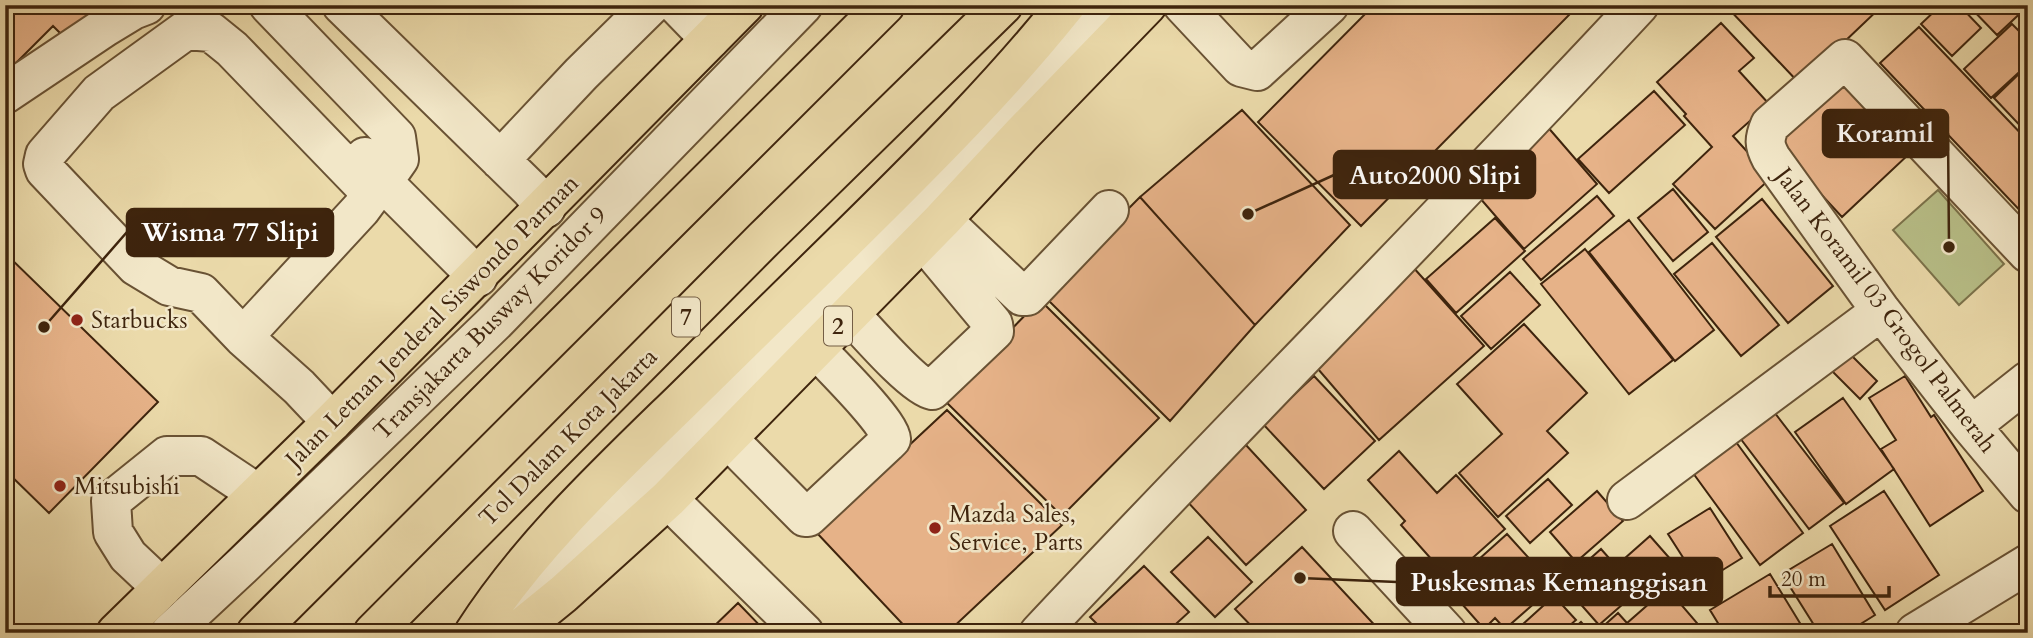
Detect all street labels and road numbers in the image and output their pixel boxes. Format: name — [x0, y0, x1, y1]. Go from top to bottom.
street label: Jalan Koramil 03 Grogol Palmerah — [1765, 158, 2004, 460]
street label: Jalan Letnan Jenderal Siswondo Parman — [276, 167, 587, 477]
street label: Transjakarta Busway Koridor 9 — [366, 199, 614, 447]
road number: 7 — [672, 298, 700, 336]
road number: 2 — [824, 306, 852, 346]
street label: Tol Dalam Kota Jakarta — [472, 340, 665, 534]

